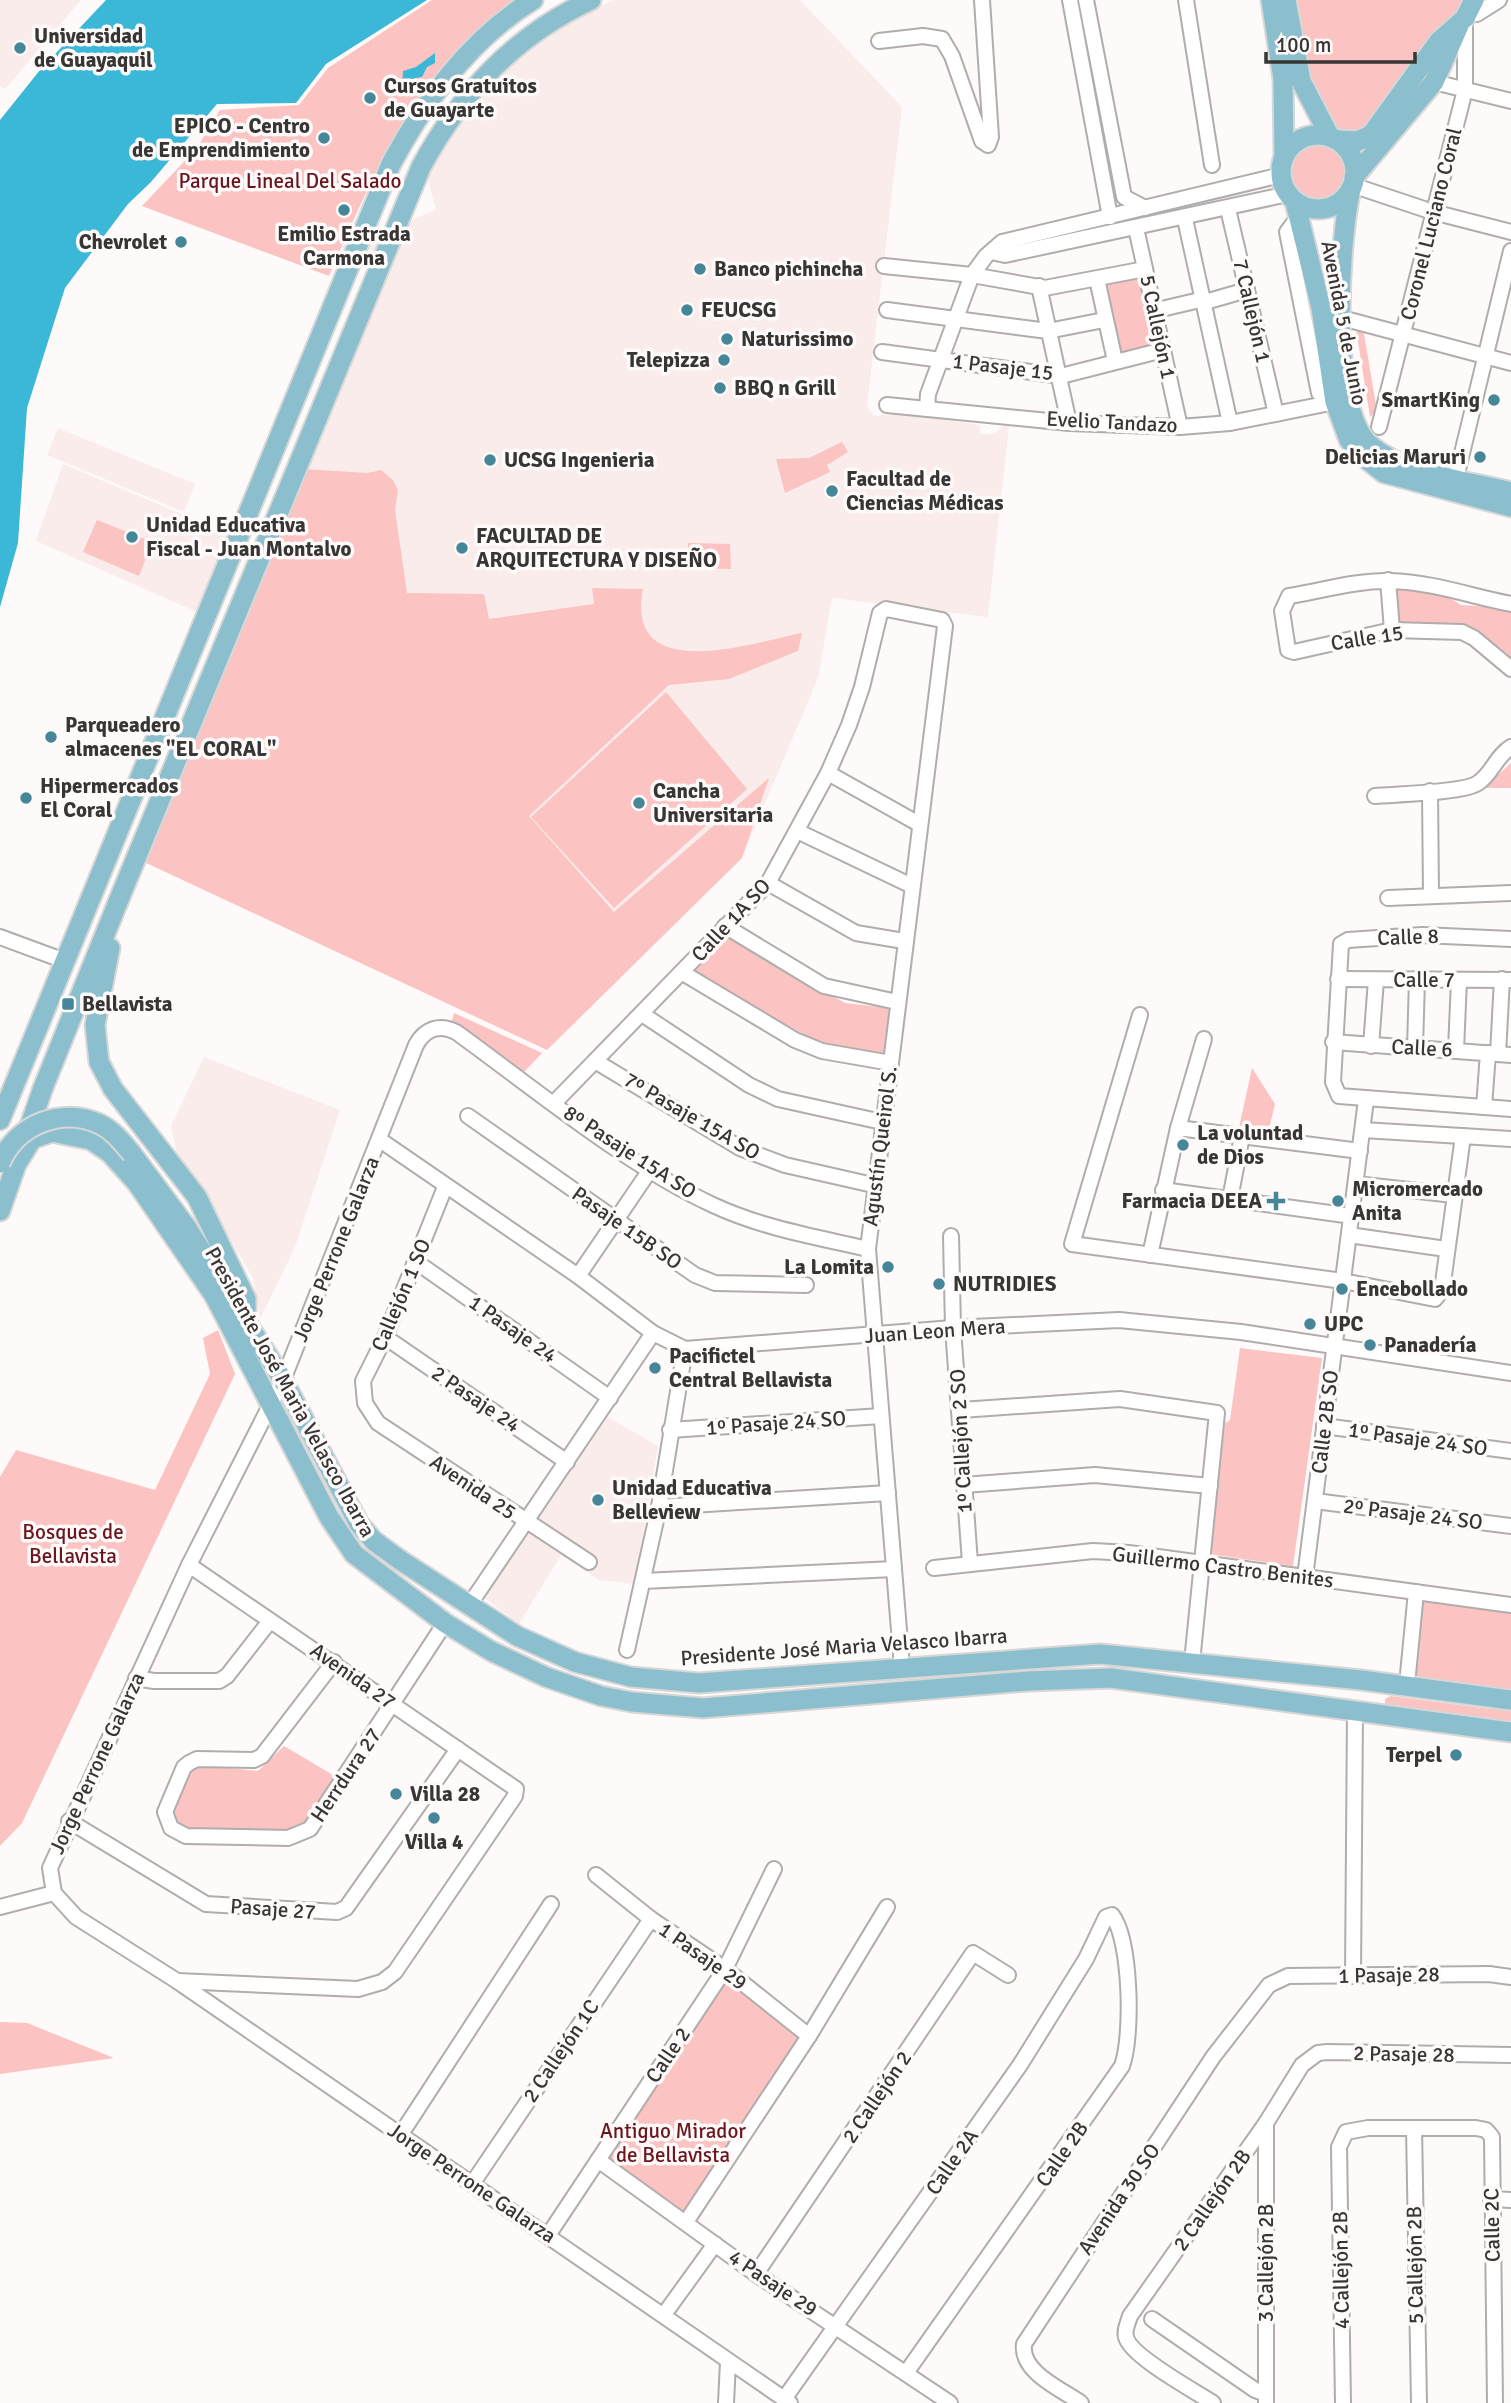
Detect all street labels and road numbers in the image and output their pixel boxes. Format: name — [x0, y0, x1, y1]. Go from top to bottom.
street label: Coronel Luciano Coral — [1394, 125, 1468, 323]
street label: Avenida 5 de Junio — [1315, 239, 1373, 407]
street label: 7 Callejón 1 — [1227, 257, 1277, 365]
street label: 5 Callejón 1 — [1134, 273, 1182, 381]
street label: 1 Pasaje 15 — [951, 348, 1055, 386]
street label: Evelio Tandazo — [1046, 406, 1178, 438]
street label: Calle 15 — [1329, 619, 1405, 657]
street label: Calle 1A SO — [686, 873, 776, 967]
street label: Calle 8 — [1377, 923, 1439, 951]
street label: Calle 7 — [1393, 967, 1455, 993]
street label: Calle 6 — [1391, 1033, 1453, 1063]
street label: Agustín Queirol S. — [857, 1064, 903, 1228]
street label: 7º Pasaje 15A SO — [619, 1066, 765, 1166]
street label: 8º Pasaje 15A SO — [559, 1099, 701, 1205]
street label: Jorge Perrone Galarza — [287, 1153, 385, 1345]
street label: Pasaje 15B SO — [567, 1181, 687, 1275]
street label: Callejón 1 SO — [366, 1235, 436, 1355]
street label: Presidente José Maria Velasco Ibarra — [199, 1242, 381, 1542]
street label: 1 Pasaje 24 — [464, 1289, 562, 1369]
street label: Juan Leon Mera — [864, 1313, 1006, 1349]
street label: 2 Pasaje 24 — [427, 1360, 525, 1438]
street label: 1º Callejón 2 SO — [944, 1368, 978, 1514]
street label: Calle 2B SO — [1306, 1369, 1344, 1475]
street label: 1º Pasaje 24 SO — [705, 1405, 847, 1441]
street label: 1º Pasaje 24 SO — [1347, 1416, 1489, 1462]
street label: Avenida 25 — [425, 1449, 521, 1525]
street label: 2º Pasaje 24 SO — [1342, 1493, 1484, 1535]
street label: Guillermo Castro Benites — [1111, 1541, 1335, 1593]
street label: Presidente José Maria Velasco Ibarra — [680, 1623, 1008, 1671]
street label: Avenida 27 — [305, 1637, 401, 1715]
street label: Jorge Perrone Galarza — [44, 1668, 150, 1858]
street label: Herrdura 27 — [305, 1723, 387, 1827]
street label: Pasaje 27 — [229, 1893, 317, 1925]
street label: 1 Pasaje 29 — [654, 1916, 752, 1996]
street label: 1 Pasaje 28 — [1338, 1961, 1440, 1989]
street label: 2 Callejón 1C — [517, 1995, 605, 2107]
street label: Calle 2 — [640, 2022, 696, 2088]
street label: 2 Pasaje 28 — [1353, 2040, 1455, 2068]
street label: 2 Callejón 2 — [837, 2046, 917, 2148]
street label: Calle 2B — [1030, 2116, 1094, 2192]
street label: Jorge Perrone Galarza — [383, 2117, 561, 2249]
street label: Calle 2A — [920, 2124, 984, 2200]
street label: Avenida 30 SO — [1072, 2138, 1166, 2260]
street label: 2 Callejón 2B — [1167, 2144, 1257, 2256]
street label: Calle 2C — [1478, 2188, 1506, 2262]
street label: 3 Callejón 2B — [1253, 2204, 1279, 2322]
street label: 5 Callejón 2B — [1401, 2206, 1429, 2324]
street label: 4 Callejón 2B — [1327, 2211, 1355, 2329]
street label: 4 Pasaje 29 — [724, 2244, 822, 2322]

